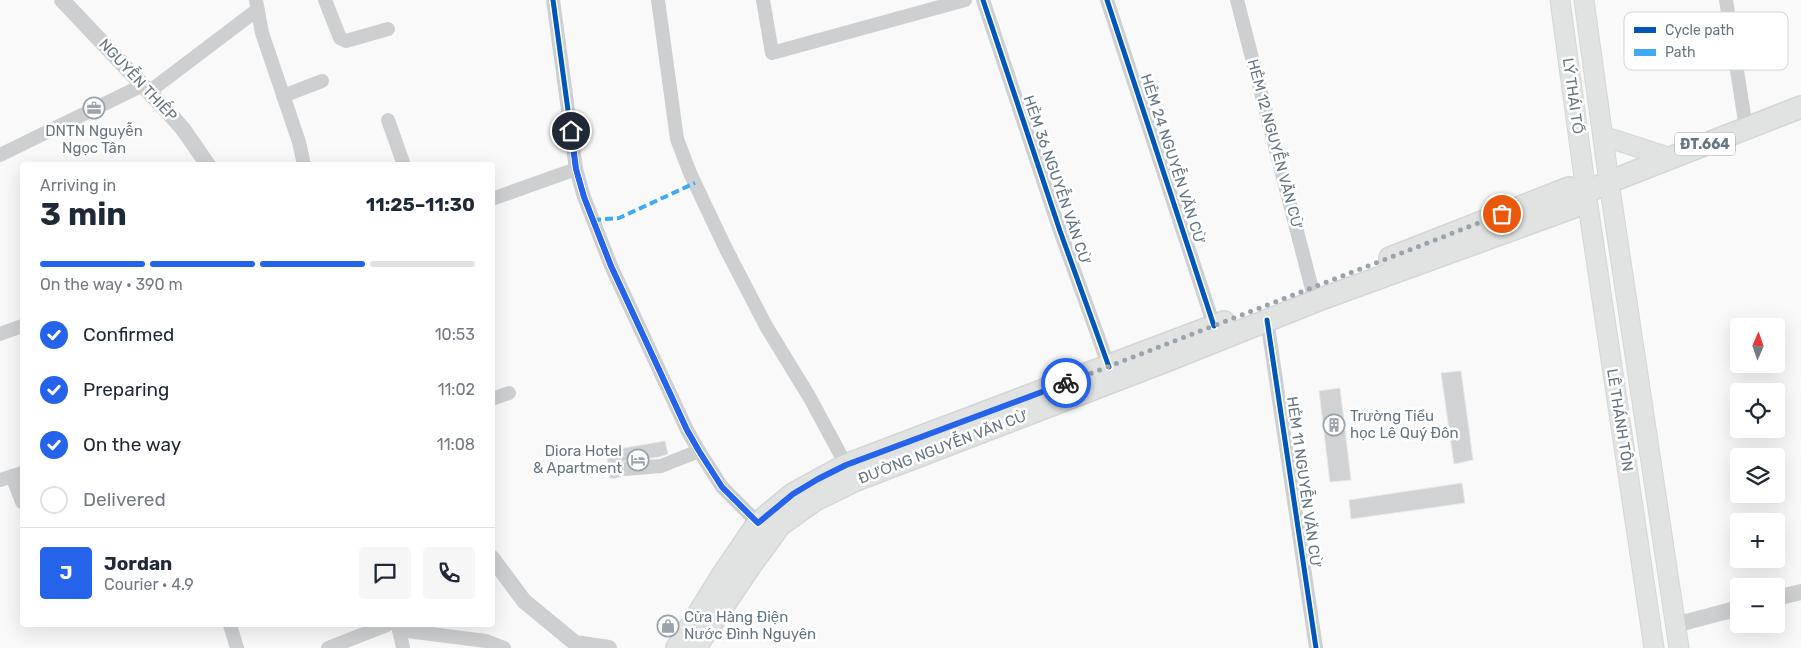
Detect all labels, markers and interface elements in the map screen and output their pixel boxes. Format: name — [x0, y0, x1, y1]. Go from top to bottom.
legend — [1624, 12, 1788, 70]
text: Cycle path — [1665, 22, 1734, 39]
street label: NGUYỄN THIẾP — [95, 34, 182, 125]
text: Path — [1665, 44, 1696, 61]
street label: HẺM 12 NGUYỄN VĂN CỪ — [1244, 57, 1308, 231]
street label: LÝ THÁI TỔ — [1559, 57, 1587, 135]
street label: HẺM 24 NGUYỄN VĂN CỪ — [1137, 71, 1211, 246]
street label: HẺM 36 NGUYỄN VĂN CỪ — [1020, 92, 1096, 267]
office icon: DNTN Nguyễn Ngọc Tân — [82, 96, 106, 120]
pin — [550, 110, 592, 152]
icon: home — [557, 117, 585, 145]
place label: DNTN Nguyễn Ngọc Tân — [45, 122, 143, 157]
road number: ĐT.664 — [1675, 132, 1735, 156]
text: Arriving in — [40, 176, 116, 195]
text: 11:25–11:30 — [366, 193, 475, 216]
pin — [1481, 193, 1523, 235]
text: 3 min — [40, 195, 127, 233]
icon: bag — [1488, 200, 1516, 228]
text: On the way · 390 m — [40, 275, 183, 294]
north arrow — [1730, 318, 1785, 372]
map controls — [1730, 318, 1785, 633]
icon: check — [40, 321, 68, 349]
text: Confirmed — [83, 323, 174, 346]
text: 10:53 — [435, 325, 475, 344]
courier — [1041, 358, 1091, 408]
street label: LÊ THÁNH TÔN — [1603, 367, 1637, 473]
icon: bike — [1052, 369, 1080, 397]
icon: check — [40, 376, 68, 404]
text: Preparing — [83, 378, 169, 401]
text: 11:02 — [438, 380, 475, 399]
button: locate — [1730, 383, 1785, 438]
street label: HẺM 11 NGUYỄN VĂN CỪ — [1283, 395, 1327, 569]
street label: ĐƯỜNG NGUYỄN VĂN CỪ — [855, 405, 1030, 488]
place label: Trường Tiểu học Lê Quý Đôn — [1350, 407, 1459, 442]
building icon: Trường Tiểu học Lê Quý Đôn — [1322, 413, 1346, 437]
icon: check — [40, 431, 68, 459]
text: On the way — [83, 433, 181, 456]
text: 11:08 — [437, 435, 475, 454]
place label: Diora Hotel & Apartment — [533, 442, 622, 477]
hotel icon: Diora Hotel & Apartment — [626, 448, 650, 472]
button: layers — [1730, 448, 1785, 503]
text: Delivered — [83, 488, 166, 511]
button: + — [1730, 513, 1785, 568]
button: chat — [359, 547, 411, 599]
button: phone — [423, 547, 475, 599]
text: Jordan — [104, 552, 172, 575]
text: J — [60, 561, 72, 584]
text: Courier · 4.9 — [104, 575, 194, 594]
button: − — [1730, 578, 1785, 633]
place label: Cửa Hàng Điện Nước Đình Nguyên — [684, 608, 816, 643]
shop icon: Cửa Hàng Điện Nước Đình Nguyên — [656, 614, 680, 638]

